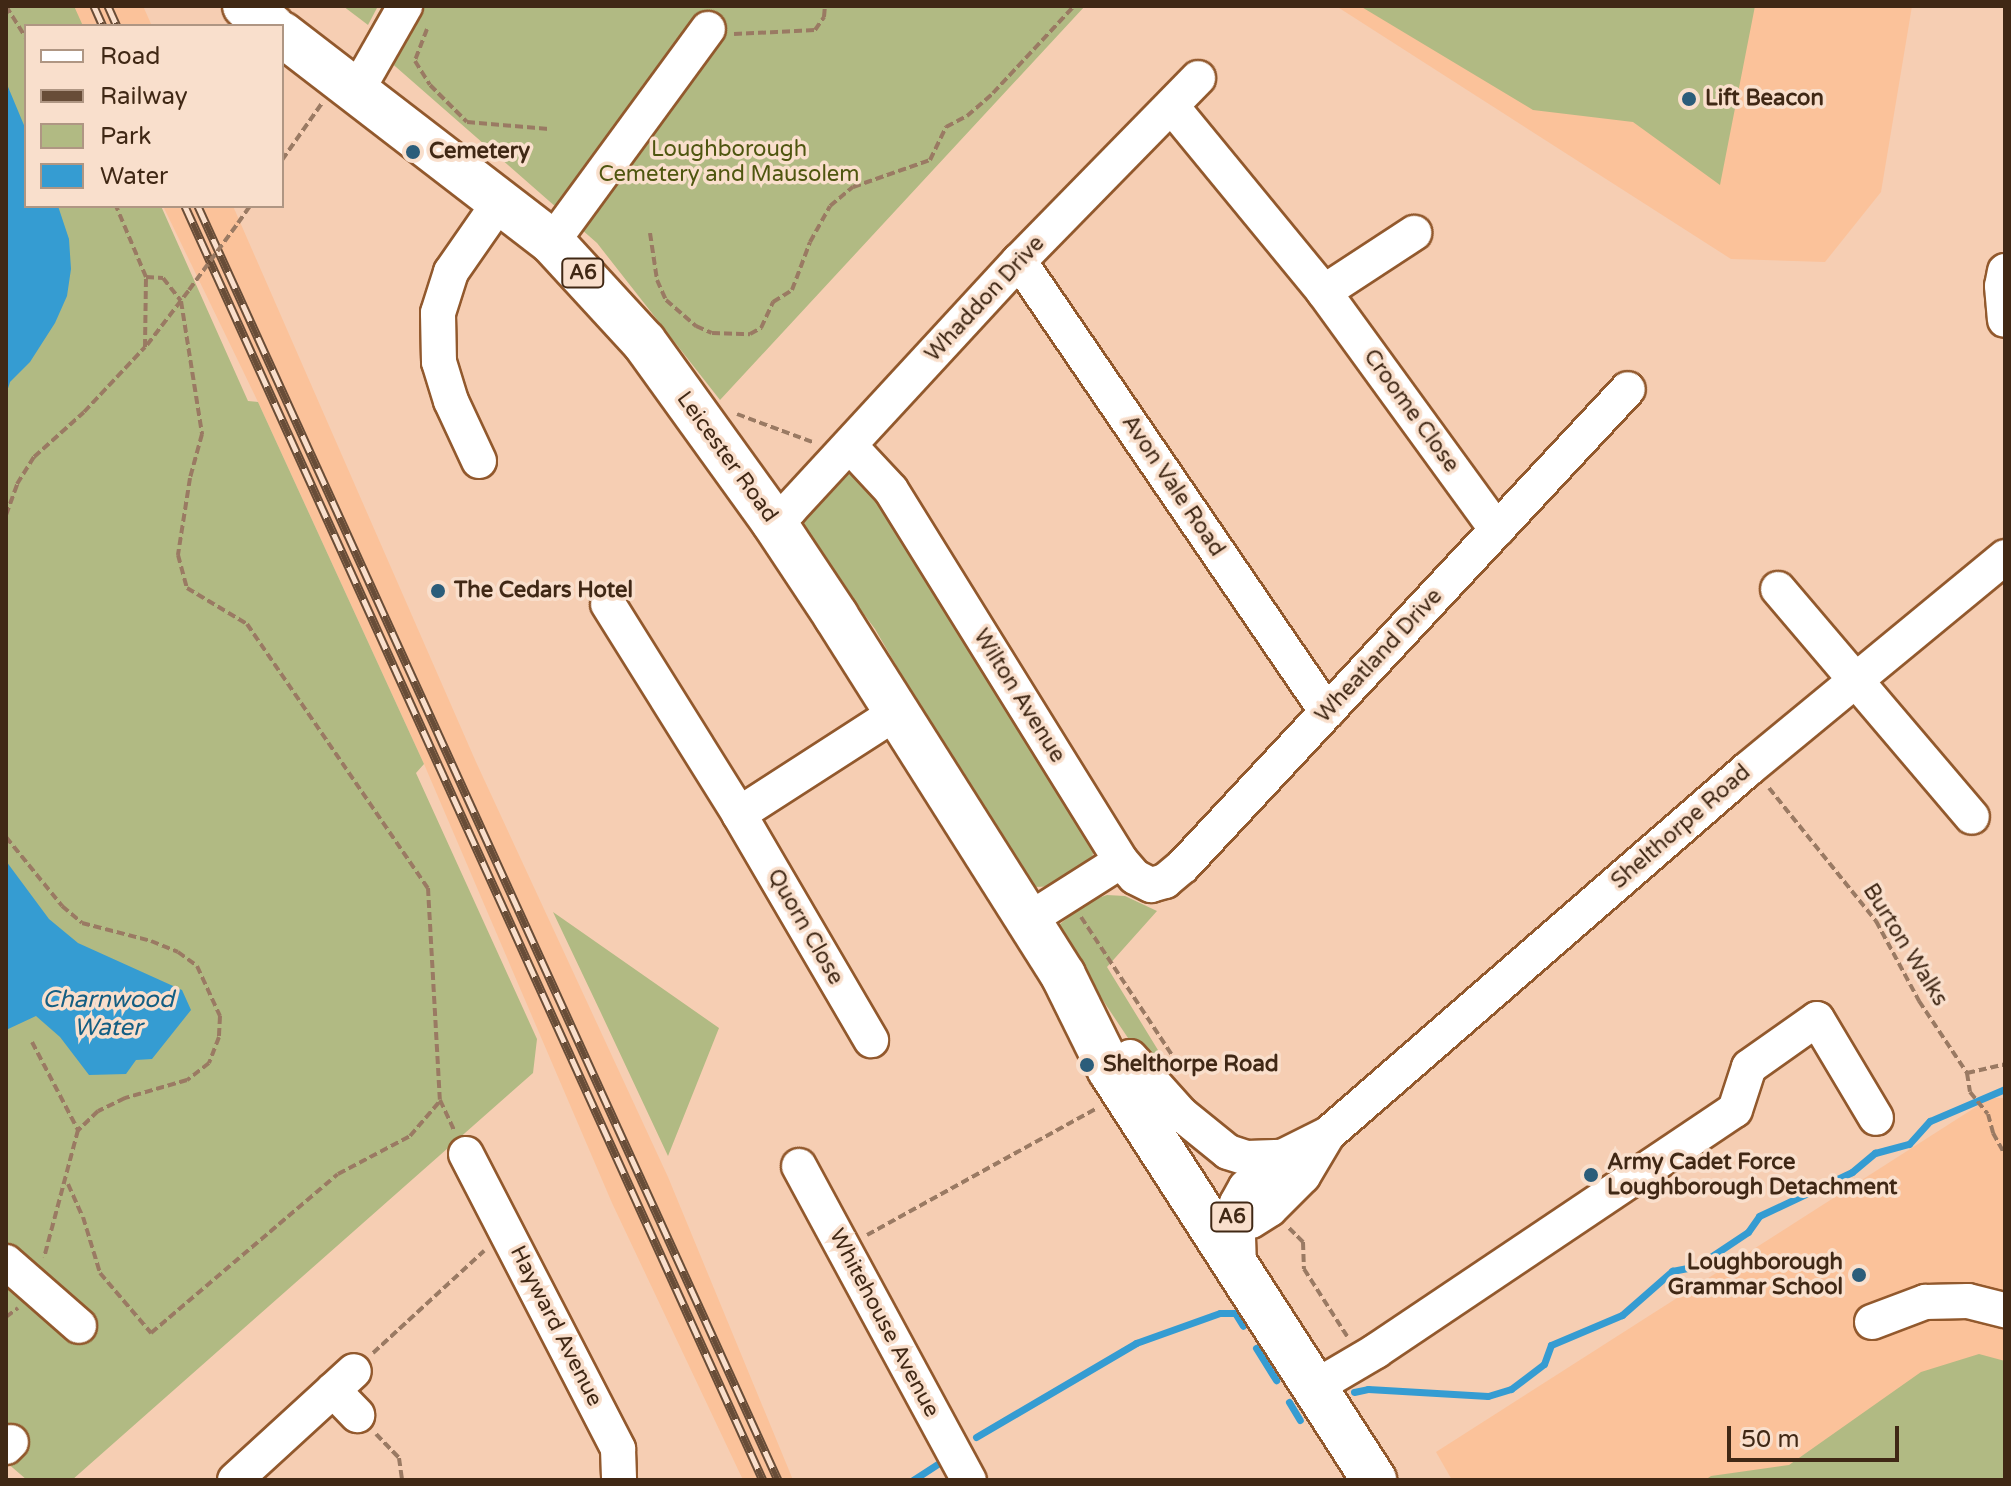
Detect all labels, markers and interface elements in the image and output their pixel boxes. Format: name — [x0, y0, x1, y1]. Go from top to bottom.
legend — [24, 24, 284, 208]
text: Road — [100, 42, 160, 71]
text: Railway — [100, 82, 188, 111]
place label: Lift Beacon — [1705, 86, 1824, 112]
marker: Lift Beacon — [1680, 90, 1698, 108]
text: Park — [100, 122, 151, 151]
park label: Loughborough Cemetery and Mausolem — [598, 136, 860, 188]
place label: Cemetery — [429, 139, 530, 165]
marker: Cemetery — [404, 143, 422, 161]
text: Water — [100, 162, 168, 191]
street label: Whaddon Drive — [920, 231, 1050, 367]
road number: A6 — [561, 257, 605, 289]
street label: Croome Close — [1358, 344, 1464, 478]
street label: Leicester Road — [671, 386, 783, 528]
street label: Avon Vale Road — [1116, 410, 1230, 562]
place label: The Cedars Hotel — [454, 578, 633, 604]
marker: The Cedars Hotel — [429, 582, 447, 600]
street label: Wheatland Drive — [1310, 584, 1448, 728]
street label: Wilton Avenue — [967, 624, 1071, 768]
street label: Shelthorpe Road — [1606, 759, 1756, 895]
street label: Quorn Close — [761, 864, 849, 990]
street label: Burton Walks — [1857, 879, 1953, 1011]
water label: Charnwood Water — [42, 986, 174, 1042]
place label: Shelthorpe Road — [1103, 1052, 1279, 1078]
marker: Shelthorpe Road — [1078, 1056, 1096, 1074]
place label: Army Cadet Force Loughborough Detachment — [1607, 1149, 1897, 1200]
marker: Army Cadet Force Loughborough Detachment — [1582, 1166, 1600, 1184]
road number: A6 — [1210, 1201, 1254, 1233]
street label: Whitehouse Avenue — [823, 1224, 945, 1422]
street label: Hayward Avenue — [504, 1241, 608, 1411]
place label: Loughborough Grammar School — [1668, 1249, 1843, 1300]
marker: Loughborough Grammar School — [1850, 1266, 1868, 1284]
scale bar — [1731, 1410, 1903, 1460]
text: 50 m — [1741, 1425, 1799, 1454]

